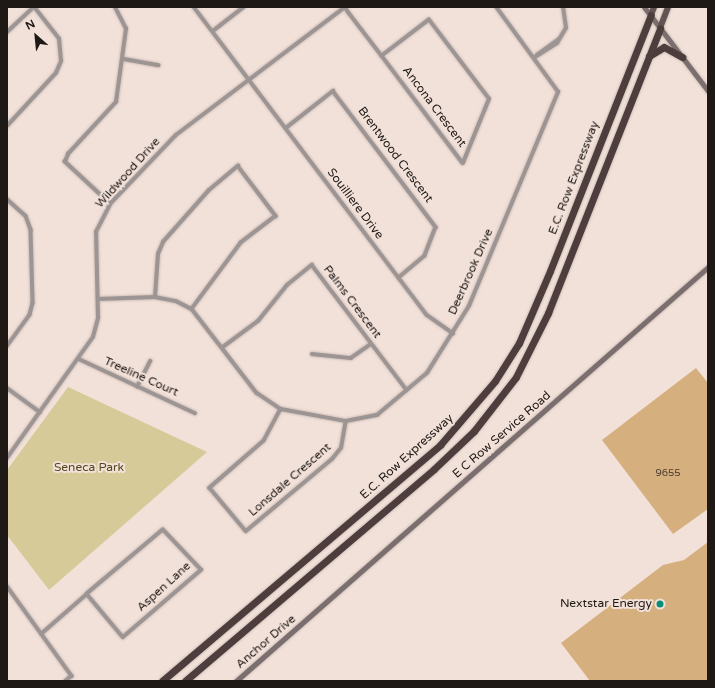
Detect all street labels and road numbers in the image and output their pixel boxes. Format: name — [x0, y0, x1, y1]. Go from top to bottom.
street label: Ancona Crescent — [399, 64, 469, 150]
street label: Brentwood Crescent — [354, 104, 436, 206]
street label: E.C. Row Expressway — [546, 119, 602, 237]
street label: Wildwood Drive — [93, 135, 163, 211]
street label: Souilliere Drive — [324, 166, 386, 242]
street label: Deerbrook Drive — [446, 227, 496, 317]
street label: Palms Crescent — [320, 263, 384, 341]
street label: Treeline Court — [102, 354, 180, 400]
street label: E C Row Service Road — [450, 389, 554, 481]
street label: E.C. Row Expressway — [357, 411, 457, 503]
street label: Lonsdale Crescent — [246, 440, 334, 520]
street label: Aspen Lane — [134, 559, 194, 615]
street label: Anchor Drive — [233, 612, 299, 672]

